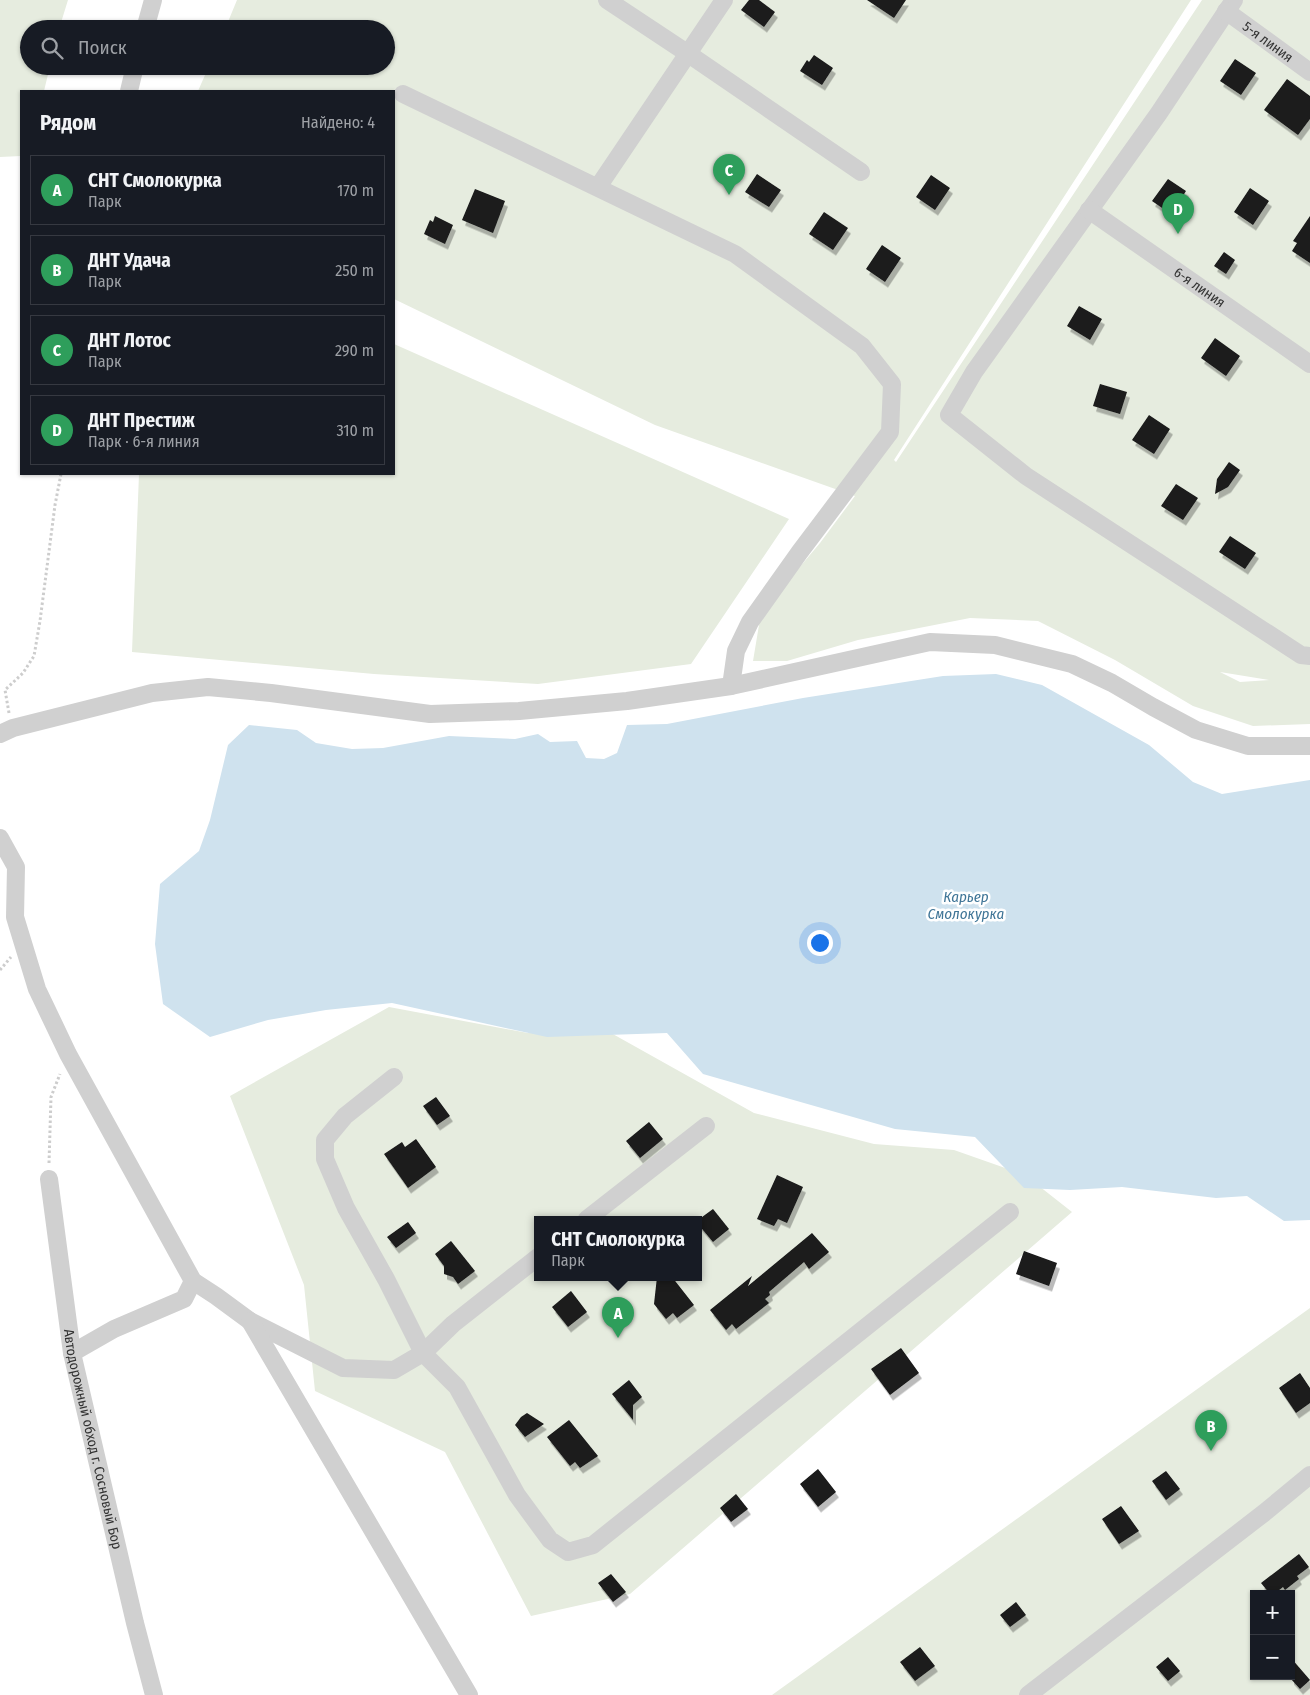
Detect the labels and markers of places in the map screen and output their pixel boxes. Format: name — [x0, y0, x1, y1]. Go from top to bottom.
pin: C — [713, 154, 745, 195]
pin: D — [1162, 193, 1194, 234]
pin: A — [602, 1297, 634, 1338]
pin: B — [1195, 1410, 1227, 1451]

